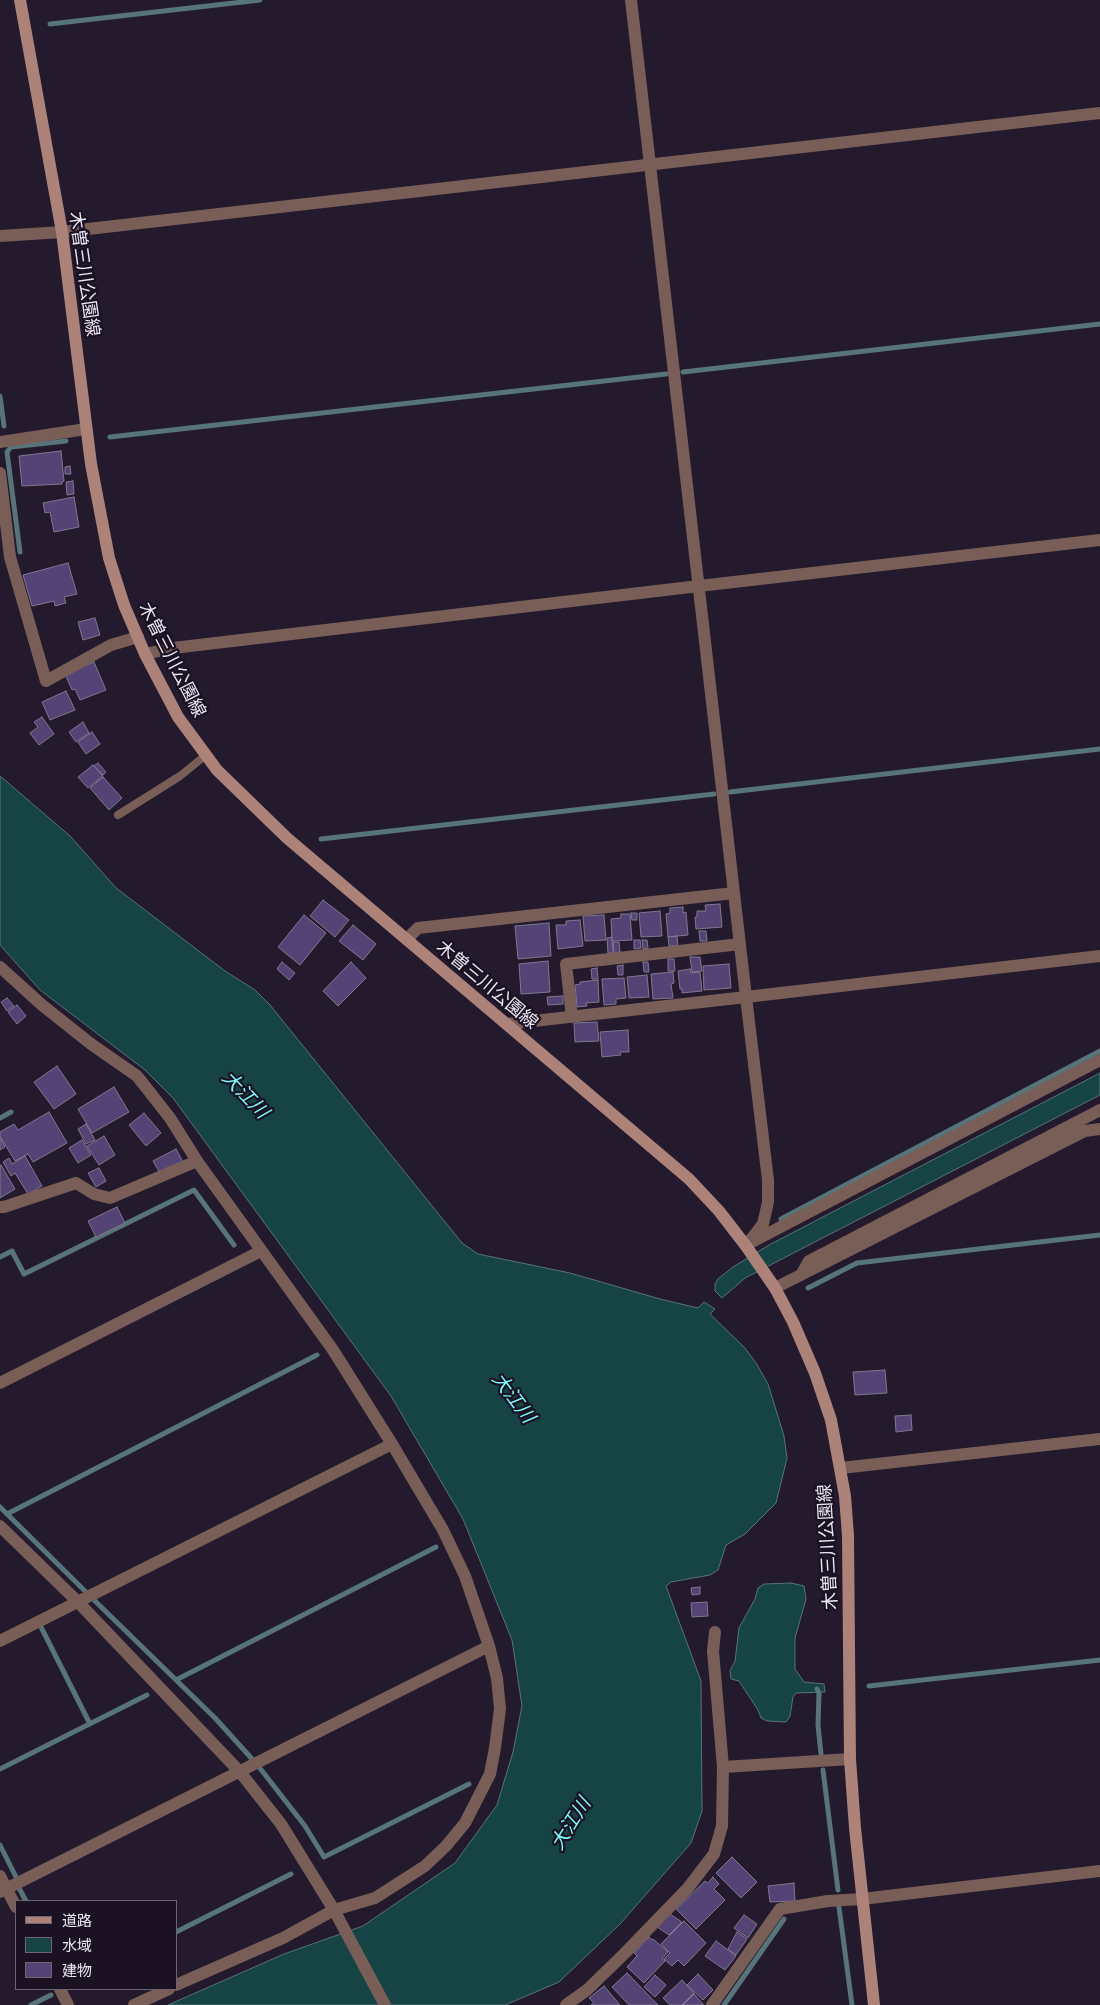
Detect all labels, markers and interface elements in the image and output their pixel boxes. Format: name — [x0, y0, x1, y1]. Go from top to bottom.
street label: 木曽三川公園線 — [65, 210, 103, 338]
street label: 木曽三川公園線 — [134, 599, 210, 721]
street label: 木曽三川公園線 — [432, 936, 542, 1034]
water label: 大江川 — [217, 1067, 273, 1123]
water label: 大江川 — [487, 1368, 539, 1428]
street label: 木曽三川公園線 — [814, 1484, 842, 1610]
water label: 大江川 — [546, 1794, 596, 1854]
legend — [15, 1900, 178, 1990]
text: 道路 — [62, 1911, 92, 1930]
text: 水域 — [62, 1936, 92, 1955]
text: 建物 — [62, 1961, 92, 1980]

